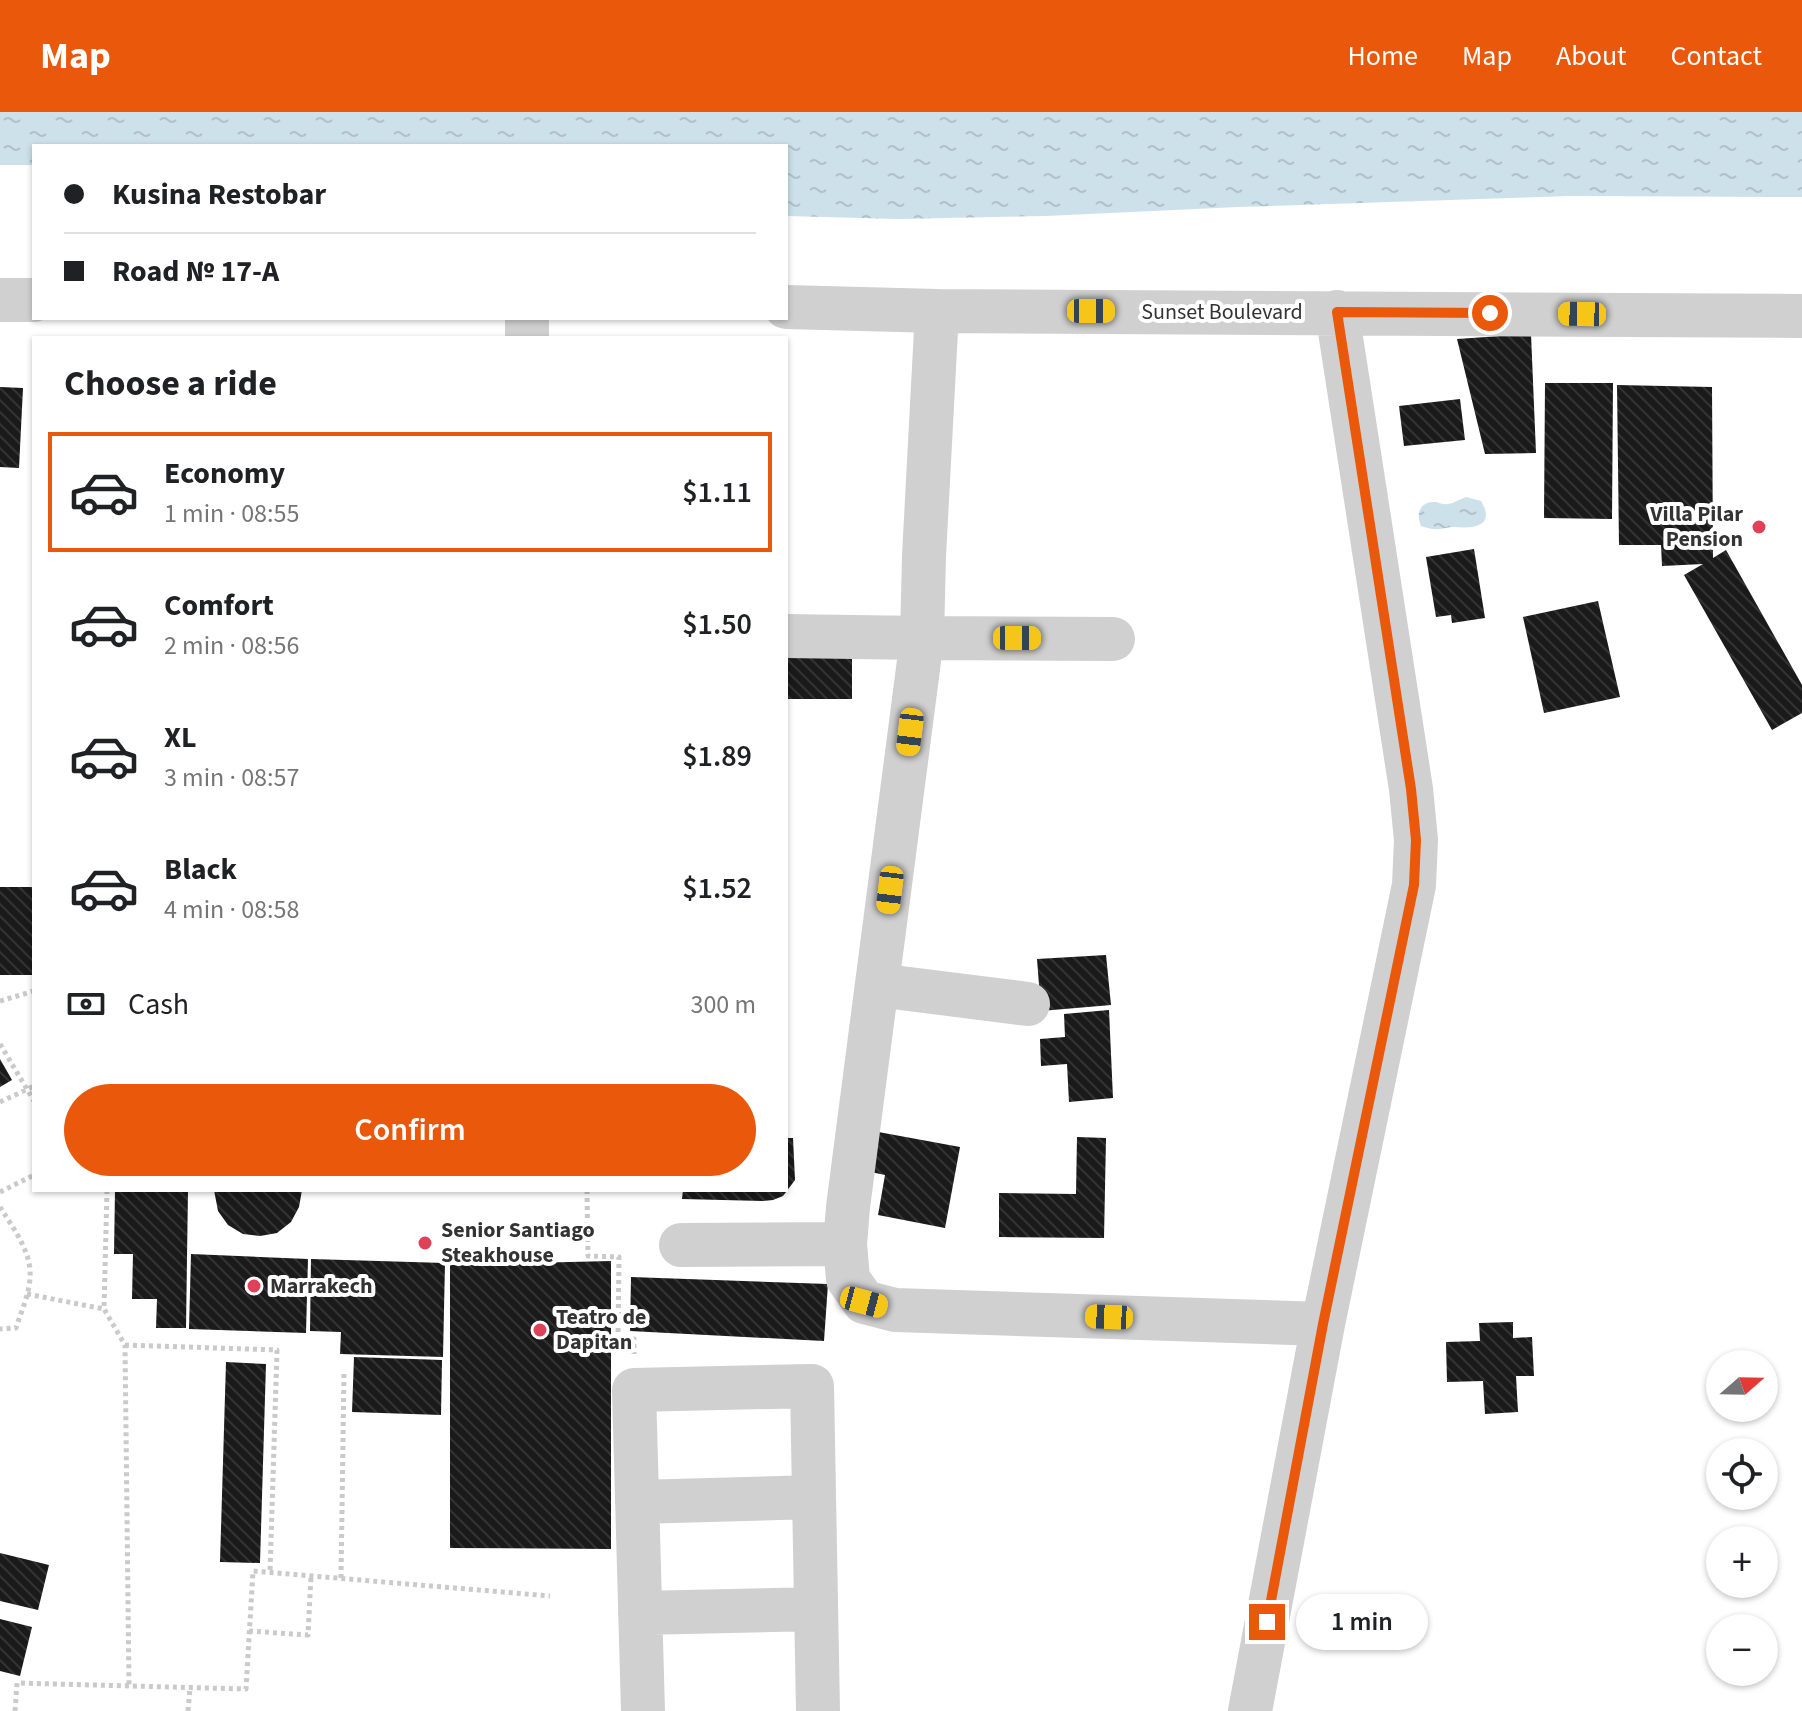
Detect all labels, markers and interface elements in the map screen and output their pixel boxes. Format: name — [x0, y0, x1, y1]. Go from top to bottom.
text: Map — [40, 29, 111, 83]
text: Home — [1347, 36, 1418, 76]
text: Map — [1462, 36, 1512, 76]
text: About — [1556, 36, 1627, 76]
text: Contact — [1671, 36, 1762, 76]
text: Kusina Restobar — [112, 173, 326, 216]
text: Road № 17-A — [112, 250, 279, 293]
route start — [1472, 295, 1508, 331]
street label: Sunset Boulevard — [1141, 296, 1303, 328]
car — [1067, 299, 1115, 323]
car — [1558, 302, 1606, 326]
text: Choose a ride — [64, 358, 277, 409]
text: Economy — [164, 452, 285, 495]
icon: car — [68, 456, 140, 528]
text: $1.11 — [682, 471, 752, 514]
text: 1 min · 08:55 — [164, 495, 299, 532]
place label: Villa Pilar Pension — [1649, 498, 1743, 555]
marker: Villa Pilar Pension — [1750, 518, 1768, 536]
text: Comfort — [164, 584, 274, 627]
icon: car — [68, 588, 140, 660]
text: $1.50 — [682, 603, 752, 646]
car — [993, 626, 1041, 650]
text: 2 min · 08:56 — [164, 627, 299, 664]
car — [895, 707, 925, 757]
text: XL — [164, 716, 197, 759]
icon: car — [68, 720, 140, 792]
text: $1.89 — [682, 735, 752, 778]
text: 3 min · 08:57 — [164, 759, 299, 796]
text: Black — [164, 848, 237, 891]
icon: car — [68, 852, 140, 924]
car — [875, 865, 905, 915]
text: $1.52 — [682, 867, 752, 910]
text: 4 min · 08:58 — [164, 891, 299, 928]
icon: cash — [64, 982, 108, 1026]
text: Cash — [128, 983, 189, 1026]
text: 300 m — [690, 986, 756, 1023]
button: Confirm — [64, 1084, 756, 1176]
place label: Senior Santiago Steakhouse — [441, 1214, 595, 1271]
marker: Senior Santiago Steakhouse — [416, 1234, 434, 1252]
place label: Marrakech — [270, 1270, 373, 1302]
marker: Marrakech — [245, 1277, 263, 1295]
car — [838, 1284, 890, 1320]
place label: Teatro de Dapitan — [556, 1301, 646, 1358]
car — [1085, 1304, 1133, 1330]
marker: Teatro de Dapitan — [531, 1321, 549, 1339]
north arrow — [1706, 1350, 1778, 1422]
map controls — [1706, 1350, 1778, 1686]
button: locate — [1706, 1438, 1778, 1510]
button: + — [1706, 1526, 1778, 1598]
callout: 1 min — [1295, 1594, 1427, 1650]
text: 1 min — [1331, 1603, 1393, 1640]
route end — [1249, 1604, 1285, 1640]
button: − — [1706, 1614, 1778, 1686]

